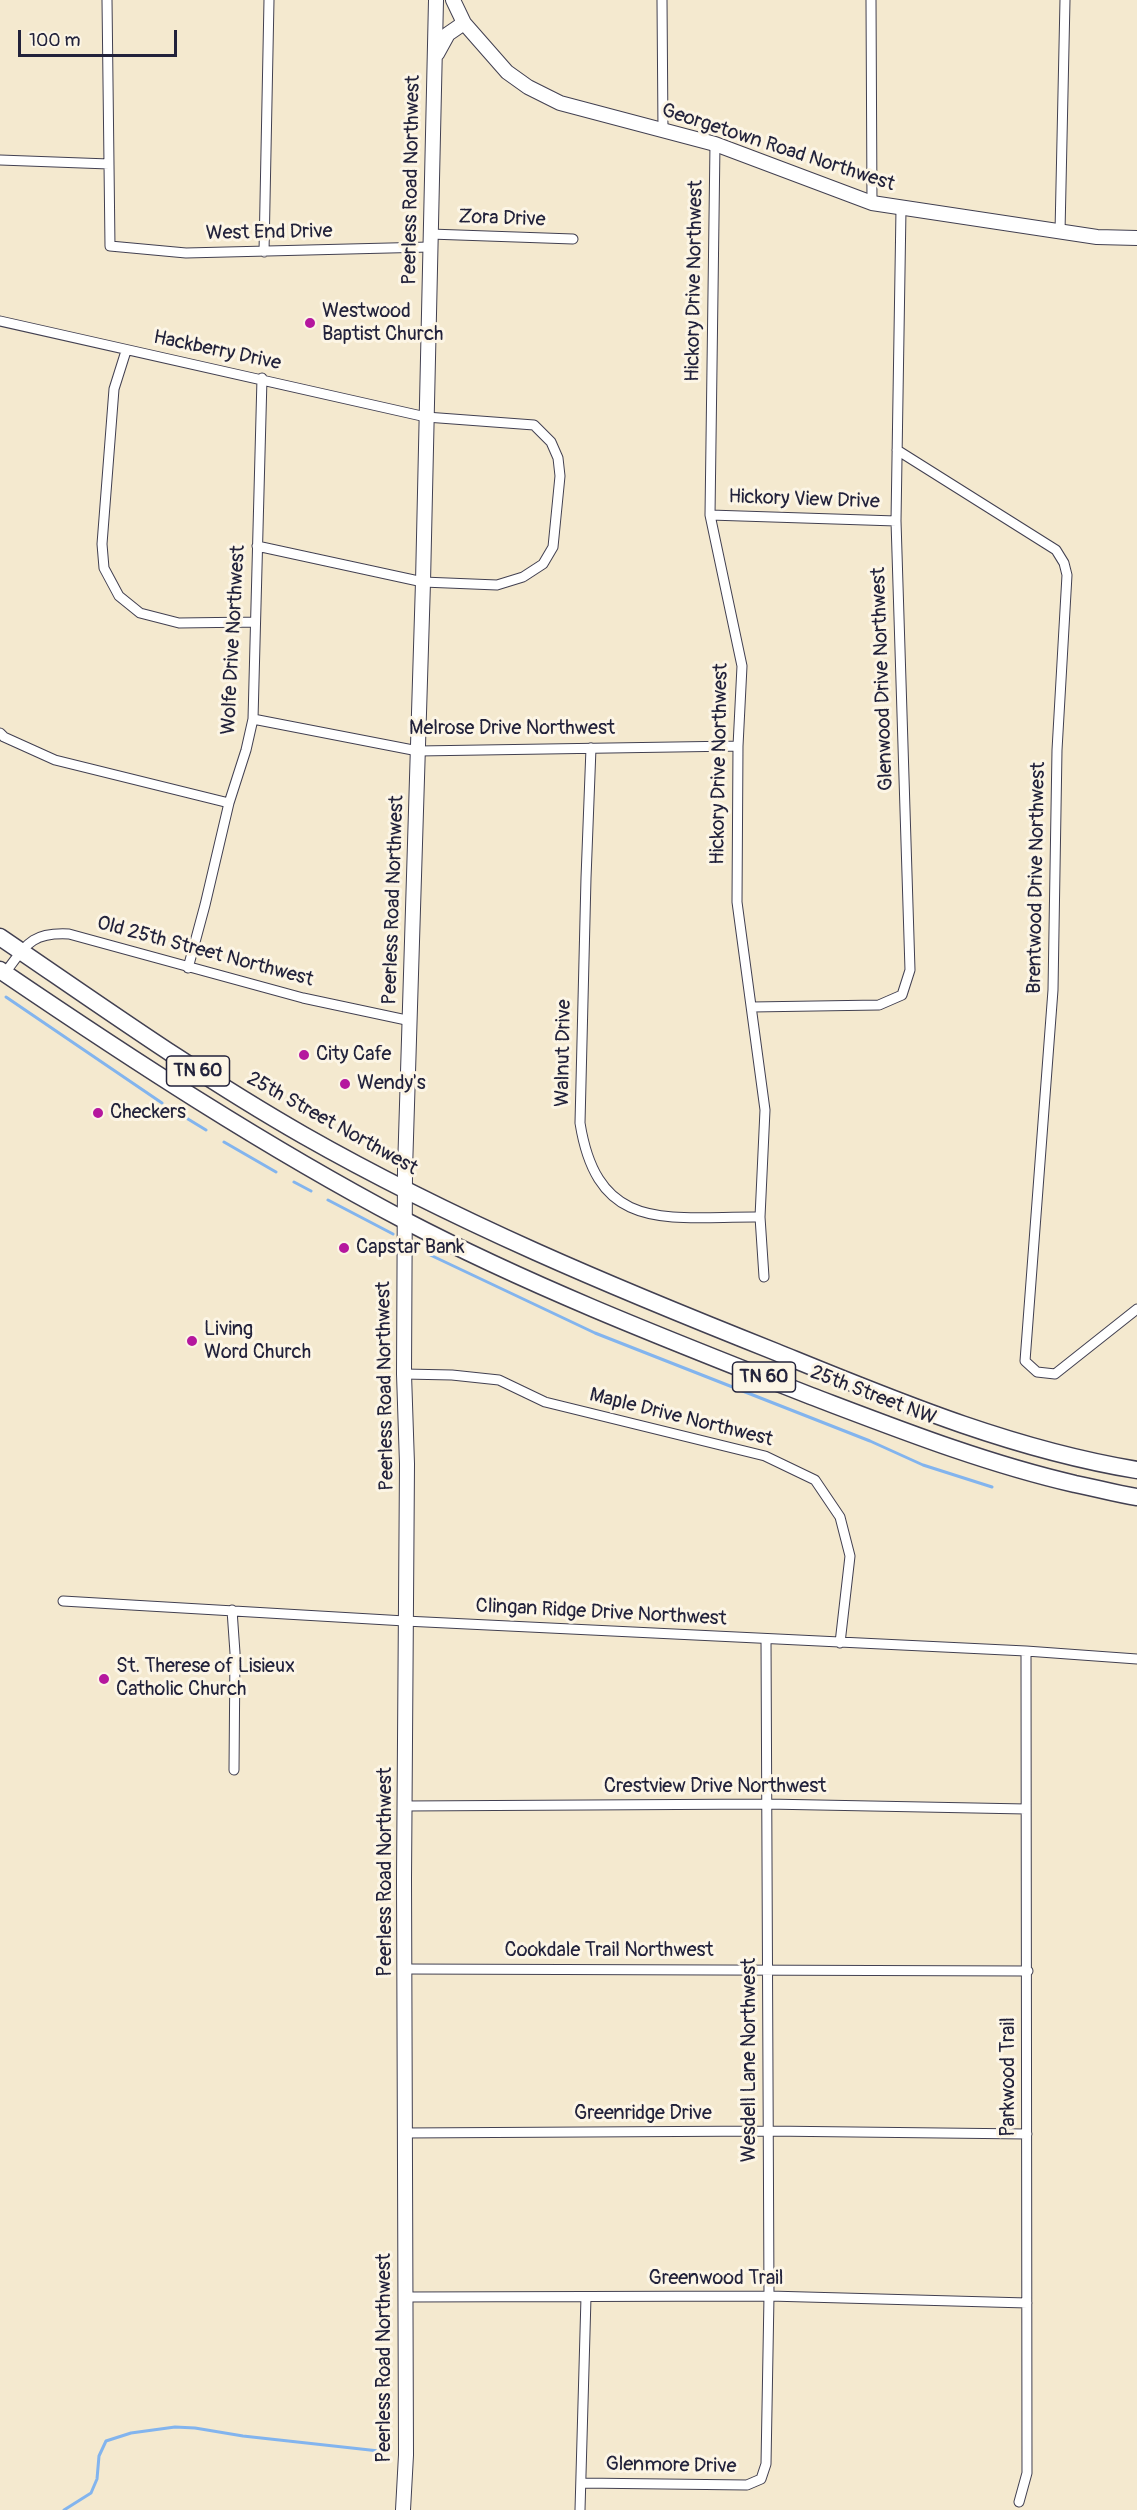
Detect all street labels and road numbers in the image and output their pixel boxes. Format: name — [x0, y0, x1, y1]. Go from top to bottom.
street label: Peerless Road Northwest — [398, 75, 426, 285]
street label: Georgetown Road Northwest — [658, 99, 898, 197]
street label: Hickory Drive Northwest — [681, 180, 709, 382]
street label: Zora Drive — [458, 205, 546, 233]
street label: West End Drive — [205, 220, 333, 246]
street label: Hackberry Drive — [151, 326, 283, 376]
street label: Hickory View Drive — [728, 485, 880, 515]
street label: Wolfe Drive Northwest — [217, 545, 251, 735]
street label: Glenwood Drive Northwest — [867, 567, 899, 791]
street label: Hickory Drive Northwest — [706, 663, 734, 865]
street label: Melrose Drive Northwest — [409, 717, 615, 741]
street label: Brentwood Drive Northwest — [1023, 762, 1051, 994]
street label: Peerless Road Northwest — [378, 795, 410, 1005]
street label: Old 25th Street Northwest — [94, 912, 316, 992]
street label: Walnut Drive — [551, 999, 577, 1107]
road number: TN 60 — [166, 1056, 230, 1086]
street label: 25th Street Northwest — [242, 1067, 422, 1181]
street label: Peerless Road Northwest — [372, 1281, 400, 1491]
street label: 25th Street NW — [807, 1361, 939, 1431]
road number: TN 60 — [732, 1362, 795, 1392]
street label: Maple Drive Northwest — [587, 1384, 775, 1452]
street label: Clingan Ridge Drive Northwest — [475, 1594, 727, 1632]
street label: Peerless Road Northwest — [374, 1767, 398, 1977]
street label: Crestview Drive Northwest — [604, 1775, 826, 1799]
street label: Cookdale Trail Northwest — [504, 1939, 714, 1963]
street label: Wesdell Lane Northwest — [738, 1958, 762, 2162]
street label: Parkwood Trail — [997, 2017, 1021, 2137]
street label: Greenridge Drive — [574, 2102, 712, 2126]
street label: Peerless Road Northwest — [373, 2253, 397, 2463]
street label: Greenwood Trail — [648, 2267, 784, 2291]
street label: Glenmore Drive — [605, 2453, 737, 2479]

